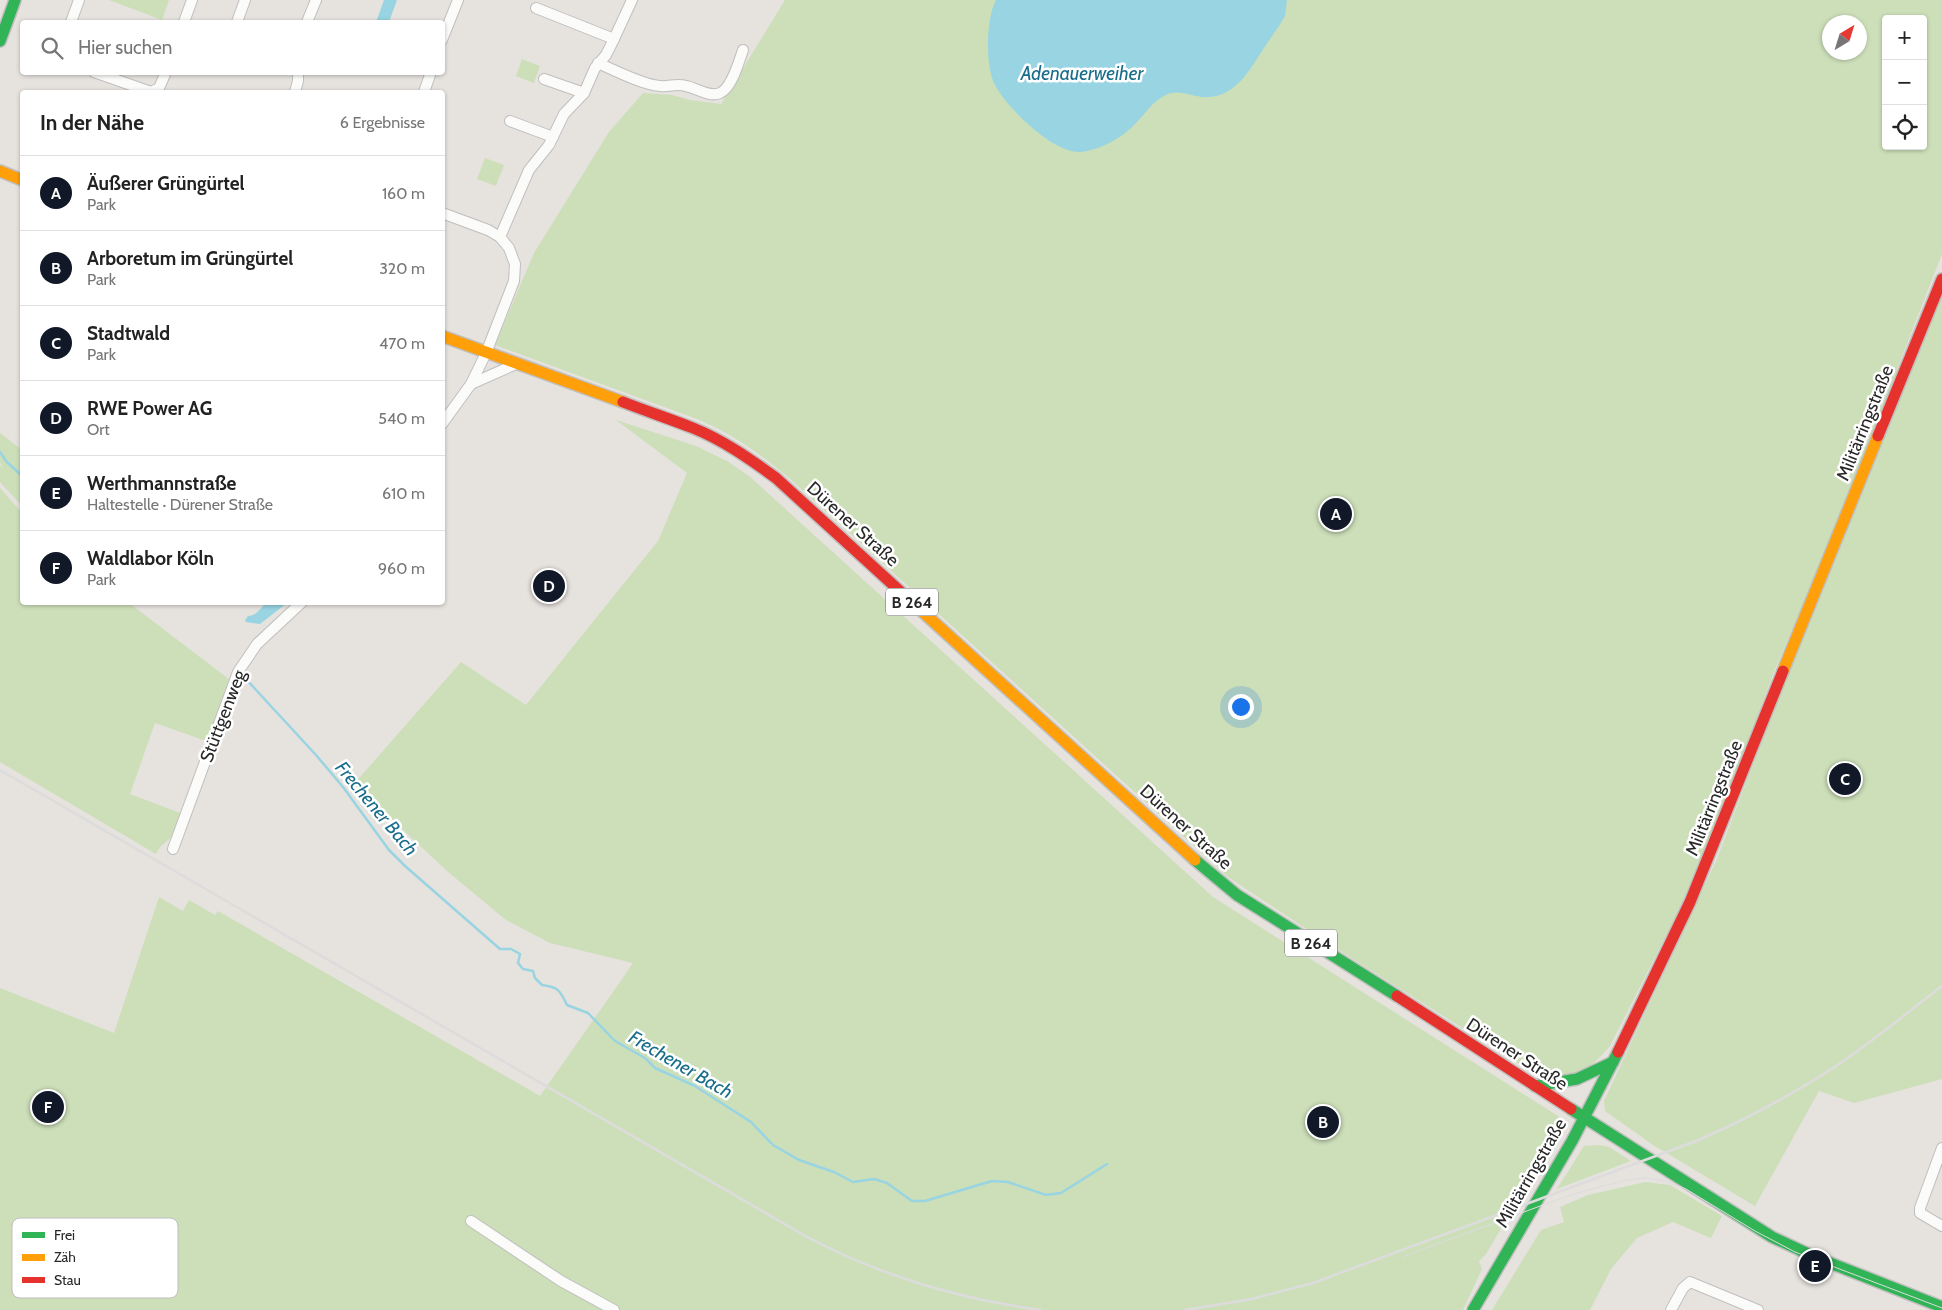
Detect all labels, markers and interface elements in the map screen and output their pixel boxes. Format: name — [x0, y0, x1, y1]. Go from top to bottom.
north arrow — [1822, 15, 1867, 60]
map controls — [1882, 15, 1927, 150]
button: + — [1882, 15, 1927, 60]
search box — [20, 20, 445, 75]
icon: search — [38, 34, 66, 62]
text: Hier suchen — [78, 36, 172, 59]
button: − — [1882, 60, 1927, 105]
water label: Adenauerweiher — [1020, 62, 1144, 85]
button: locate — [1882, 105, 1927, 150]
text: In der Nähe — [40, 110, 144, 135]
text: 6 Ergebnisse — [340, 113, 425, 132]
text: Äußerer Grüngürtel — [87, 172, 245, 195]
text: A — [51, 184, 61, 203]
text: 160 m — [382, 184, 425, 203]
text: Park — [87, 195, 116, 214]
text: Arboretum im Grüngürtel — [87, 247, 293, 270]
text: B — [51, 259, 61, 278]
text: 320 m — [379, 259, 425, 278]
text: Park — [87, 270, 116, 289]
text: Stadtwald — [87, 322, 170, 345]
text: C — [51, 334, 61, 353]
text: 470 m — [379, 334, 425, 353]
text: Park — [87, 345, 116, 364]
street label: Militärringstraße — [1832, 362, 1898, 484]
text: RWE Power AG — [87, 397, 212, 420]
text: D — [50, 409, 62, 428]
text: 540 m — [378, 409, 425, 428]
text: Ort — [87, 420, 110, 439]
text: Werthmannstraße — [87, 472, 236, 495]
street label: Dürener Straße — [802, 477, 904, 571]
text: E — [51, 484, 61, 503]
text: 610 m — [382, 484, 425, 503]
text: Haltestelle · Dürener Straße — [87, 495, 273, 514]
pin: A — [1320, 495, 1352, 533]
text: Waldlabor Köln — [87, 547, 214, 570]
text: F — [52, 559, 60, 578]
text: 960 m — [378, 559, 425, 578]
pin: D — [533, 567, 565, 605]
text: Park — [87, 570, 116, 589]
road number: B 264 — [886, 588, 938, 616]
street label: Stüttgenweg — [195, 666, 251, 765]
your location — [1228, 694, 1254, 720]
street label: Militärringstraße — [1681, 737, 1747, 859]
water label: Frechener Bach — [330, 756, 423, 860]
pin: C — [1829, 760, 1861, 798]
street label: Dürener Straße — [1135, 780, 1237, 874]
road number: B 264 — [1285, 930, 1337, 956]
street label: Dürener Straße — [1462, 1013, 1572, 1095]
water label: Frechener Bach — [625, 1025, 737, 1103]
pin: F — [32, 1088, 64, 1126]
pin: B — [1307, 1103, 1339, 1141]
street label: Militärringstraße — [1491, 1114, 1571, 1232]
legend — [12, 1218, 178, 1298]
text: Frei — [54, 1226, 75, 1244]
pin: E — [1799, 1247, 1831, 1285]
text: Zäh — [54, 1248, 76, 1266]
text: Stau — [54, 1271, 81, 1289]

